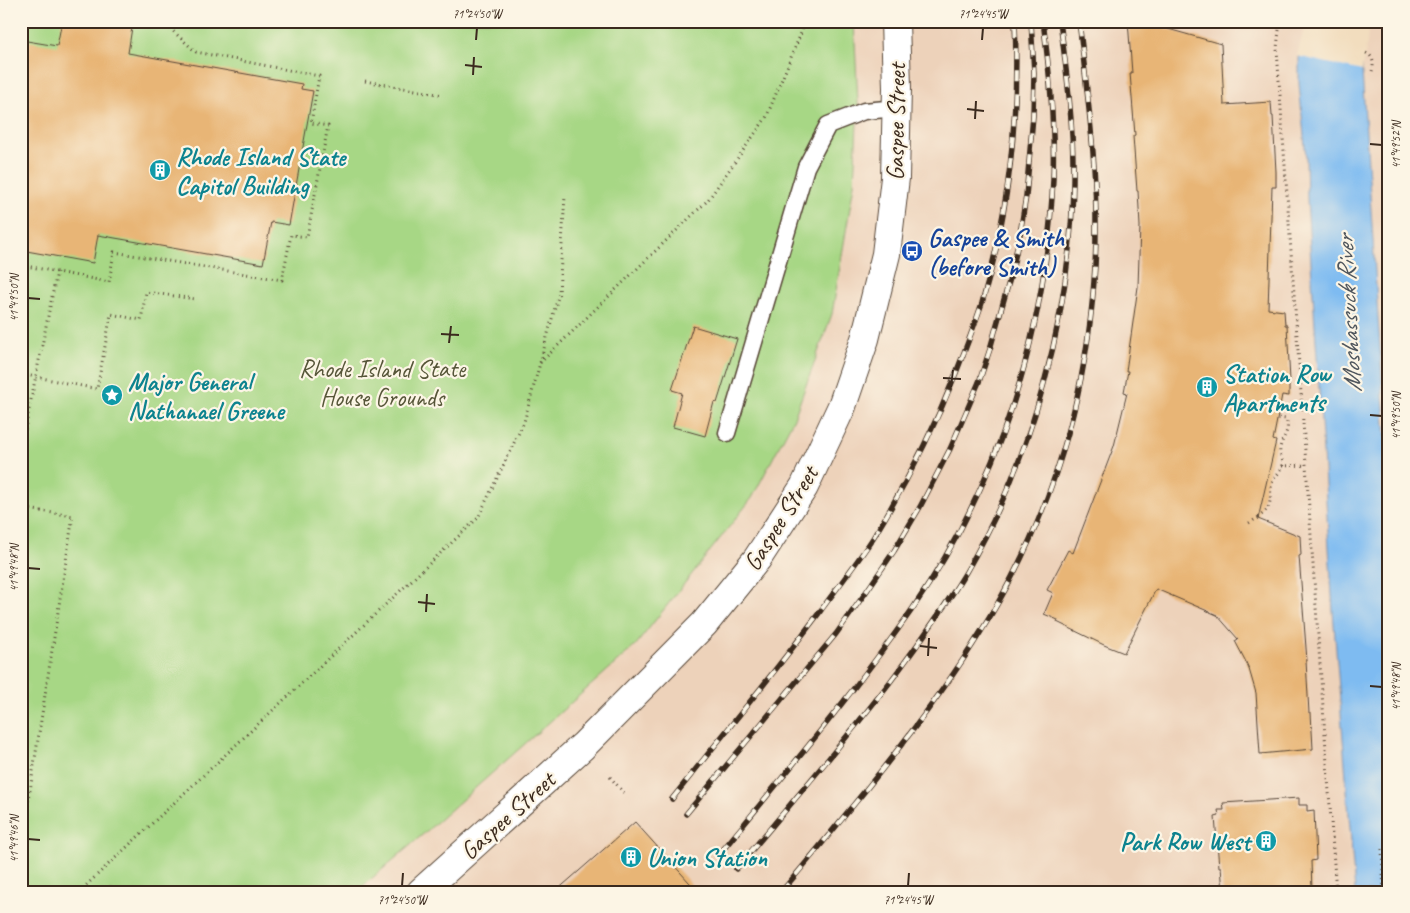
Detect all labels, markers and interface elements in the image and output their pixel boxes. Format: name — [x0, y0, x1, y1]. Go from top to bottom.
text: 71°24'50"W — [453, 6, 504, 22]
text: 71°24'45"W — [959, 6, 1010, 22]
street label: Gaspee Street — [879, 60, 913, 181]
text: 41°49'52"N — [1388, 120, 1404, 169]
place label: Rhode Island State Capitol Building — [176, 141, 347, 202]
building icon: Rhode Island State Capitol Building — [148, 158, 172, 182]
place label: Gaspee & Smith (before Smith) — [928, 222, 1064, 283]
water label: Moshassuck River — [1328, 231, 1369, 393]
bus stop icon: Gaspee & Smith (before Smith) — [900, 239, 924, 263]
text: 41°49'50"N — [6, 273, 22, 322]
park label: Rhode Island State House Grounds — [299, 353, 467, 414]
place label: Station Row Apartments — [1223, 358, 1332, 419]
place label: Major General Nathanael Greene — [128, 366, 286, 427]
building icon: Station Row Apartments — [1195, 375, 1219, 399]
place icon: Major General Nathanael Greene — [100, 383, 124, 407]
text: 41°49'50"N — [1388, 391, 1404, 440]
street label: Gaspee Street — [736, 458, 827, 577]
text: 41°49'48"N — [6, 543, 22, 592]
text: 41°49'48"N — [1388, 662, 1404, 711]
street label: Gaspee Street — [453, 763, 564, 867]
text: 41°49'46"N — [6, 814, 22, 863]
place label: Park Row West — [1120, 826, 1253, 858]
building icon: Park Row West — [1254, 829, 1278, 853]
place label: Union Station — [647, 842, 767, 874]
building icon: Union Station — [619, 845, 643, 869]
text: 71°24'50"W — [378, 892, 429, 908]
text: 71°24'45"W — [884, 892, 935, 908]

